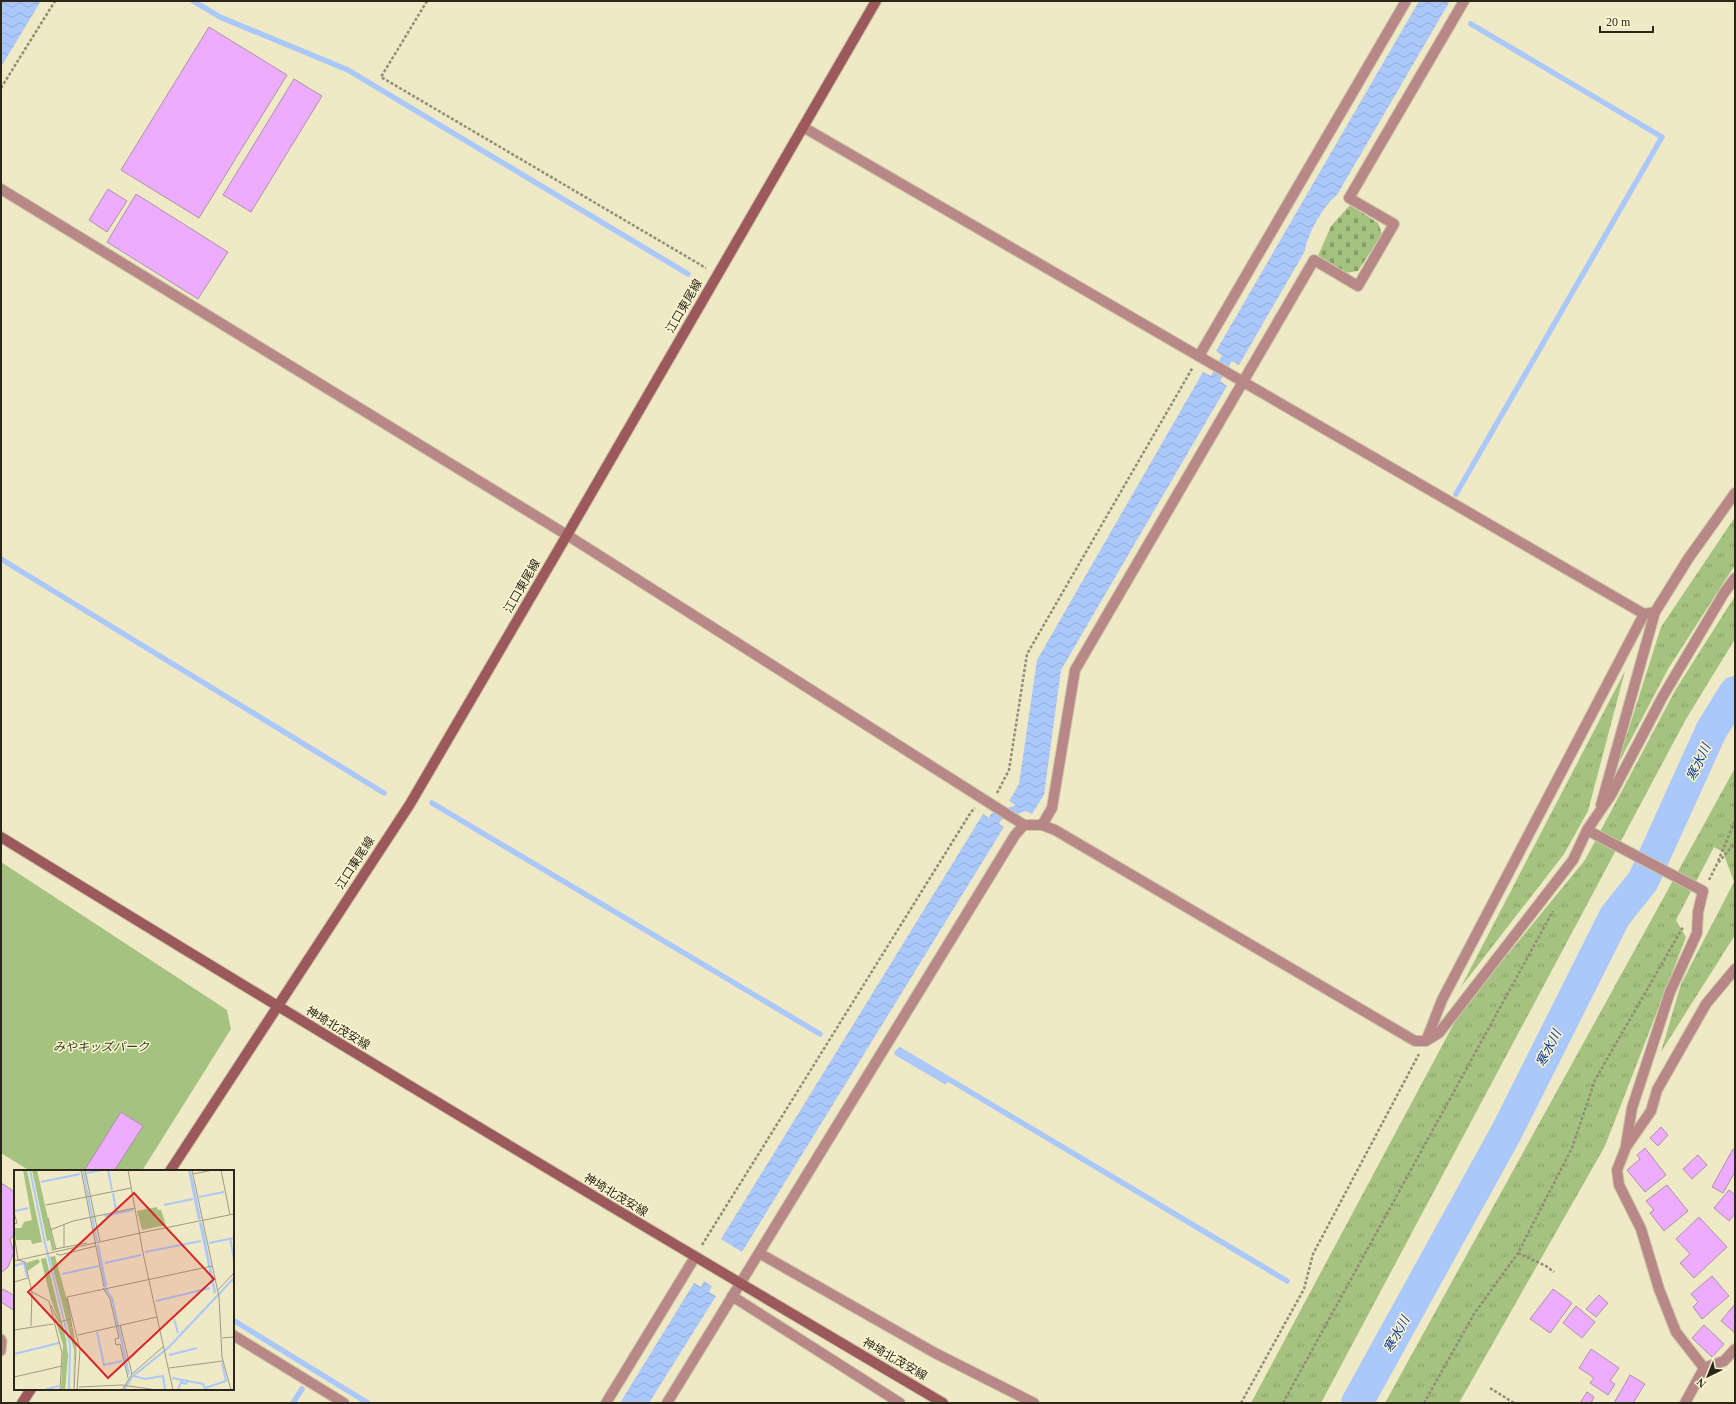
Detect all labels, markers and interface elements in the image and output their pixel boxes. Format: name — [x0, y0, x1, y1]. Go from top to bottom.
scale bar — [1600, 8, 1653, 34]
text: 20 m — [1606, 15, 1631, 29]
street label: 江口東尾線 — [663, 277, 705, 335]
street label: 江口東尾線 — [501, 557, 543, 615]
water label: 寒水川 — [1683, 740, 1714, 783]
street label: 江口東尾線 — [333, 834, 377, 892]
street label: 神埼北茂安線 — [304, 1003, 372, 1053]
water label: 寒水川 — [1533, 1026, 1565, 1069]
park label: みやキッズパーク — [53, 1040, 150, 1054]
inset map — [14, 1170, 234, 1390]
street label: 神埼北茂安線 — [582, 1170, 650, 1220]
water label: 寒水川 — [1380, 1312, 1413, 1355]
street label: 神埼北茂安線 — [860, 1335, 930, 1383]
north arrow — [1688, 1356, 1728, 1396]
text: N — [1694, 1376, 1708, 1390]

